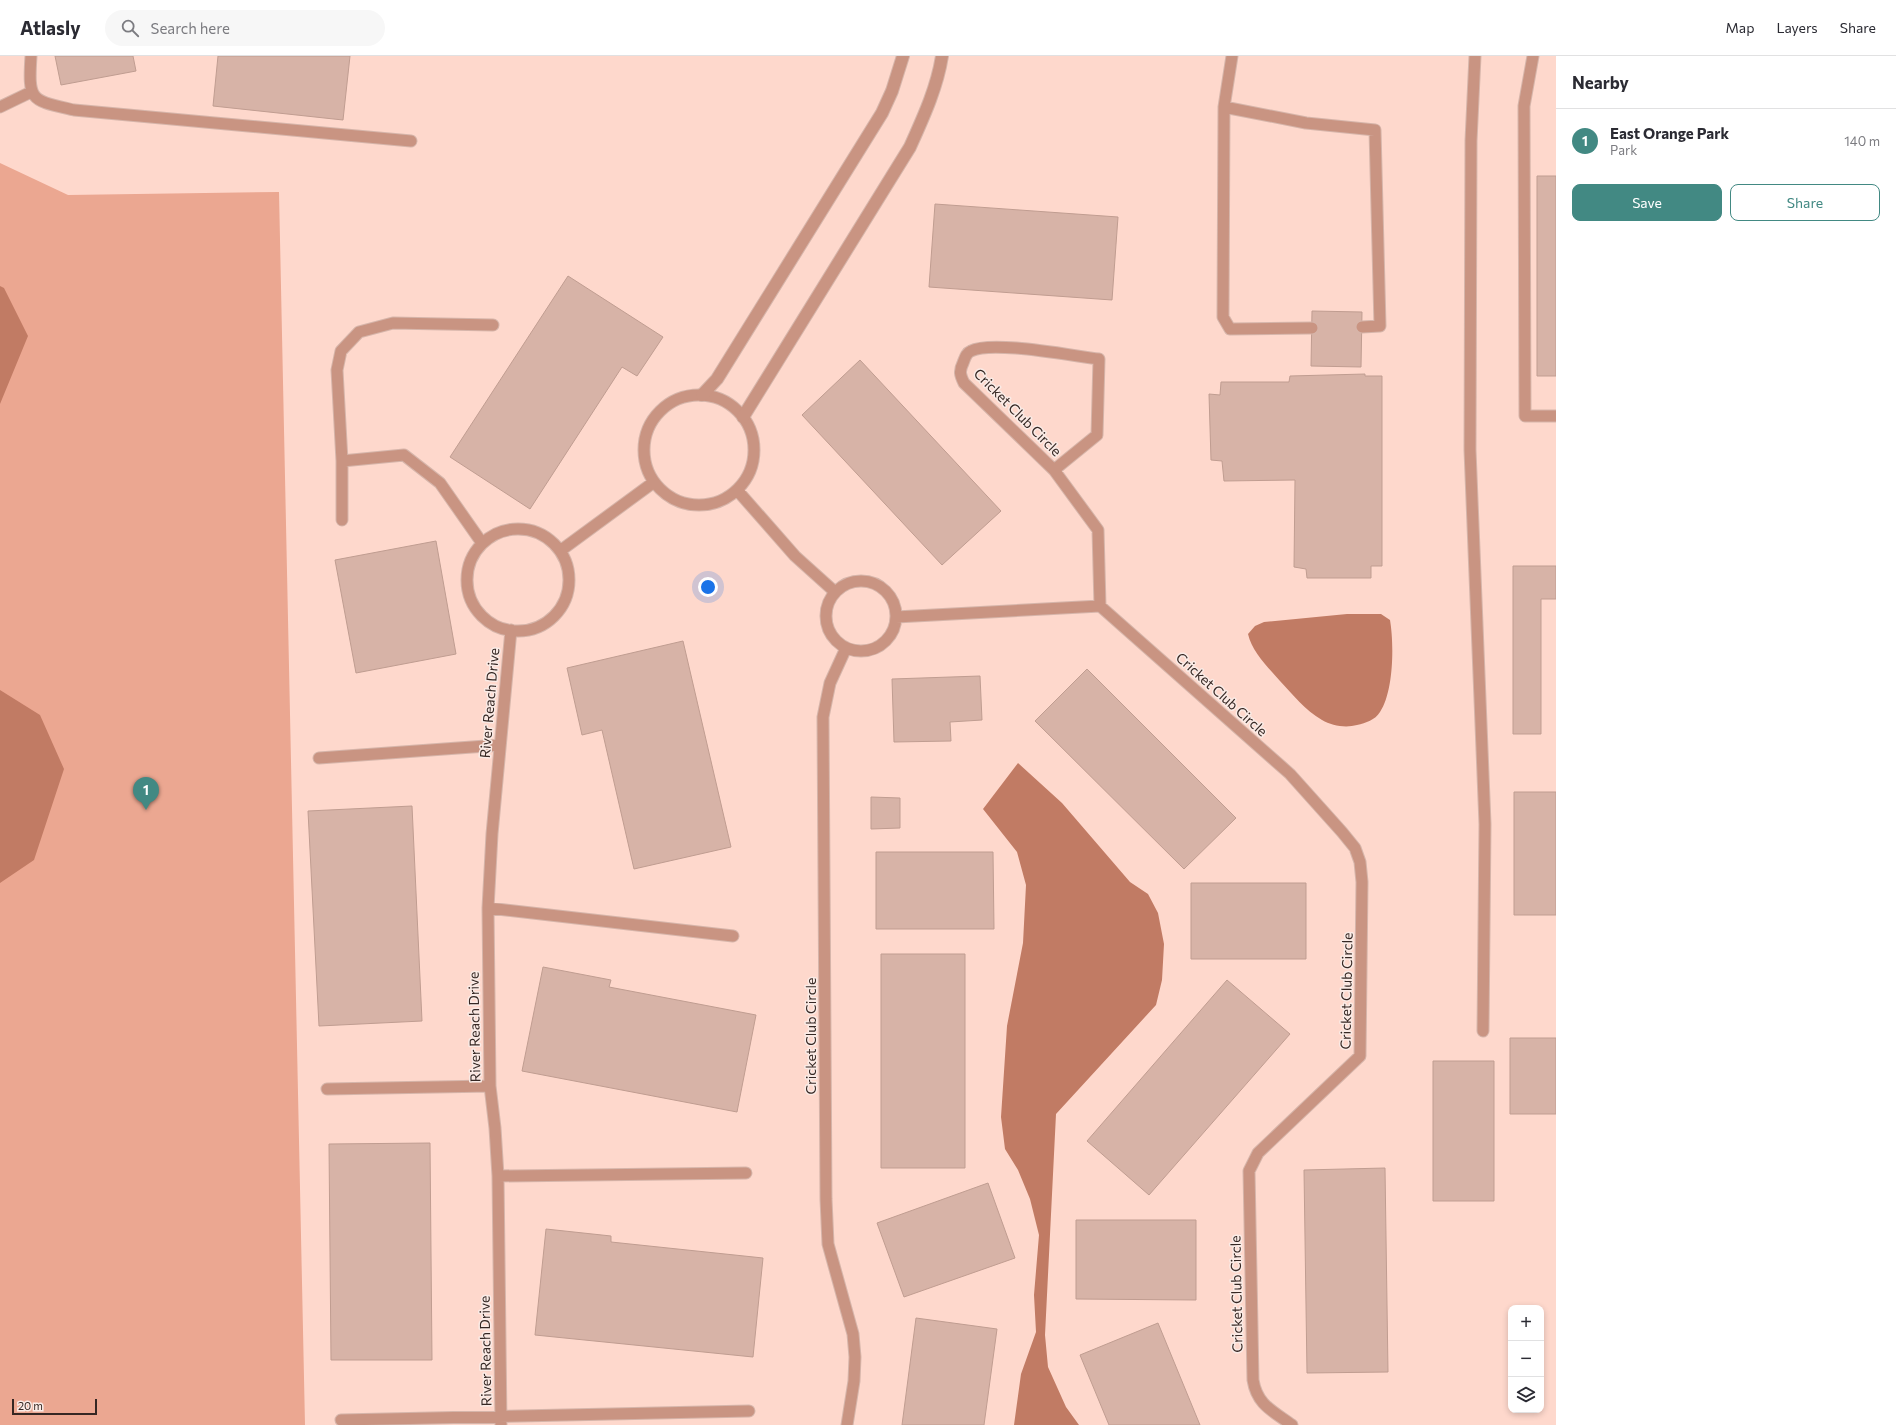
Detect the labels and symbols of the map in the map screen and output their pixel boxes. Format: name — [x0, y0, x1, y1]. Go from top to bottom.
street label: Cricket Club Circle — [971, 365, 1065, 459]
your location — [698, 577, 718, 597]
street label: River Reach Drive — [476, 647, 502, 759]
street label: Cricket Club Circle — [1173, 649, 1271, 739]
pin: 1 — [133, 777, 159, 810]
street label: Cricket Club Circle — [1336, 932, 1356, 1050]
street label: River Reach Drive — [465, 972, 483, 1082]
street label: Cricket Club Circle — [802, 977, 819, 1095]
street label: Cricket Club Circle — [1226, 1235, 1246, 1353]
street label: River Reach Drive — [476, 1296, 494, 1406]
scale bar — [12, 1397, 97, 1416]

